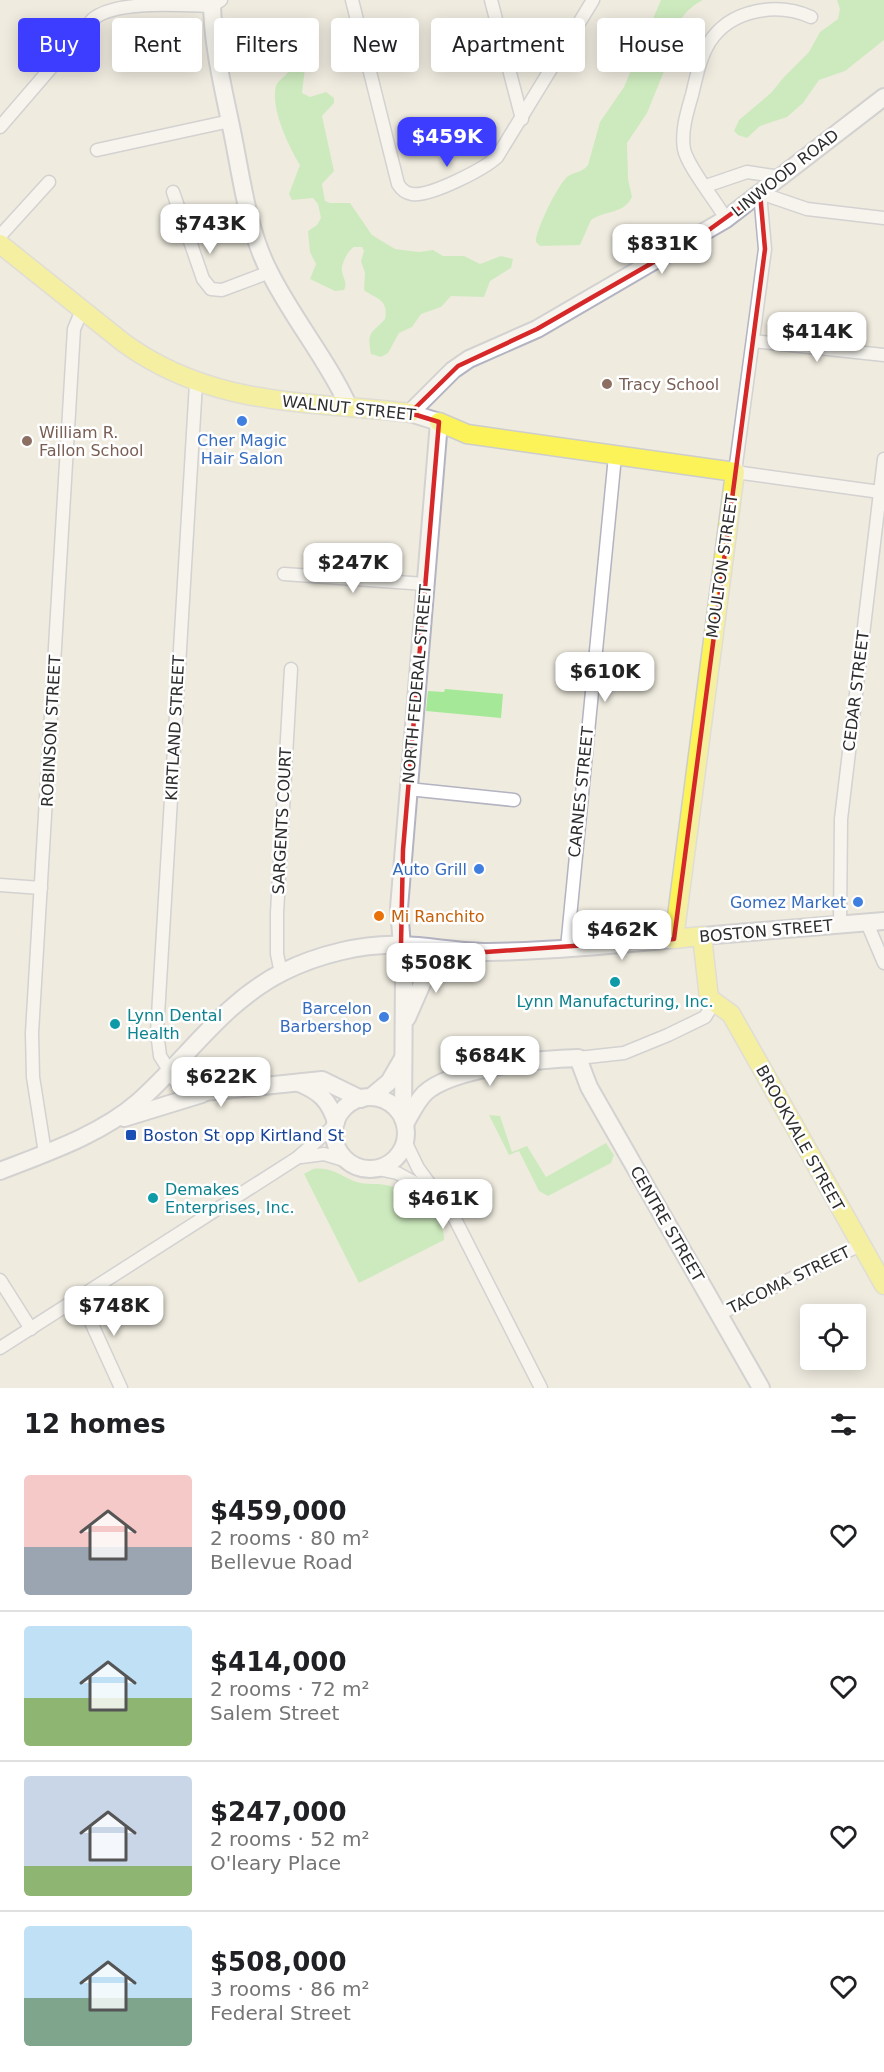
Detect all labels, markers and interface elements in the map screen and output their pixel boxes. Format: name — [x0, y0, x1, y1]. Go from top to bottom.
chip: Buy — [18, 18, 100, 72]
chip: Rent — [112, 18, 202, 72]
chip: Filters — [214, 18, 319, 72]
chip: New — [331, 18, 419, 72]
chip: Apartment — [431, 18, 585, 72]
chip: House — [597, 18, 705, 72]
pin: $459K — [405, 117, 489, 168]
text: $459K — [411, 124, 483, 148]
street label: LINWOOD ROAD — [728, 125, 842, 221]
pin: $743K — [168, 204, 252, 255]
text: $743K — [174, 211, 246, 235]
pin: $831K — [620, 224, 704, 275]
text: $831K — [626, 231, 698, 255]
pin: $414K — [775, 312, 859, 363]
text: $414K — [781, 319, 853, 343]
place label: Tracy School — [618, 375, 719, 394]
marker: Tracy School — [600, 377, 614, 391]
street label: WALNUT STREET — [281, 392, 417, 424]
marker: Cher Magic Hair Salon — [235, 414, 249, 428]
place label: William R. Fallon School — [39, 423, 144, 460]
place label: Cher Magic Hair Salon — [197, 431, 287, 468]
marker: William R. Fallon School — [20, 434, 34, 448]
street label: MOULTON STREET — [702, 493, 742, 639]
pin: $247K — [311, 543, 395, 594]
text: $247K — [317, 550, 389, 574]
street label: NORTH FEDERAL STREET — [399, 584, 435, 784]
street label: CEDAR STREET — [839, 629, 873, 752]
pin: $610K — [563, 652, 647, 703]
street label: ROBINSON STREET — [38, 654, 64, 808]
street label: KIRTLAND STREET — [162, 655, 188, 801]
text: $610K — [569, 659, 641, 683]
street label: CARNES STREET — [565, 725, 597, 858]
street label: SARGENTS COURT — [269, 747, 295, 895]
place label: Auto Grill — [392, 860, 467, 879]
marker: Auto Grill — [472, 862, 486, 876]
place label: Gomez Market — [730, 893, 846, 912]
marker: Gomez Market — [851, 895, 865, 909]
place label: Mi Ranchito — [391, 907, 485, 926]
marker: Mi Ranchito — [372, 909, 386, 923]
pin: $462K — [580, 910, 664, 961]
street label: BOSTON STREET — [698, 916, 834, 946]
text: $462K — [586, 917, 658, 941]
pin: $508K — [394, 943, 478, 994]
text: $508K — [400, 950, 472, 974]
marker: Lynn Manufacturing, Inc. — [608, 975, 622, 989]
place label: Lynn Manufacturing, Inc. — [516, 992, 714, 1011]
place label: Barcelon Barbershop — [280, 999, 372, 1036]
place label: Lynn Dental Health — [127, 1006, 222, 1043]
marker: Barcelon Barbershop — [377, 1010, 391, 1024]
marker: Lynn Dental Health — [108, 1017, 122, 1031]
pin: $684K — [448, 1036, 532, 1087]
text: $684K — [454, 1043, 526, 1067]
pin: $622K — [179, 1057, 263, 1108]
street label: BROOKVALE STREET — [752, 1062, 848, 1214]
text: $622K — [185, 1064, 257, 1088]
place label: Boston St opp Kirtland St — [143, 1126, 344, 1145]
marker: Boston St opp Kirtland St — [124, 1128, 138, 1142]
street label: CENTRE STREET — [626, 1163, 708, 1285]
pin: $461K — [401, 1179, 485, 1230]
place label: Demakes Enterprises, Inc. — [165, 1180, 295, 1217]
text: $461K — [407, 1186, 479, 1210]
marker: Demakes Enterprises, Inc. — [146, 1191, 160, 1205]
street label: TACOMA STREET — [724, 1242, 854, 1318]
pin: $748K — [72, 1286, 156, 1337]
text: $748K — [78, 1293, 150, 1317]
map controls — [800, 1304, 866, 1370]
button: locate — [800, 1304, 866, 1370]
icon: filters — [827, 1408, 860, 1441]
text: 12 homes — [24, 1409, 166, 1439]
text: $459,000 — [210, 1496, 347, 1526]
icon: home — [72, 1499, 144, 1571]
icon: heart — [827, 1519, 860, 1552]
text: 2 rooms · 80 m² — [210, 1526, 370, 1550]
text: Bellevue Road — [210, 1550, 353, 1574]
text: $414,000 — [210, 1647, 347, 1677]
icon: home — [72, 1650, 144, 1722]
icon: heart — [827, 1670, 860, 1703]
text: 2 rooms · 72 m² — [210, 1677, 370, 1701]
text: Salem Street — [210, 1701, 339, 1725]
text: $247,000 — [210, 1797, 347, 1827]
icon: home — [72, 1800, 144, 1872]
icon: heart — [827, 1820, 860, 1853]
text: 2 rooms · 52 m² — [210, 1827, 370, 1851]
text: O'leary Place — [210, 1851, 341, 1875]
text: $508,000 — [210, 1947, 347, 1977]
icon: home — [72, 1950, 144, 2022]
icon: heart — [827, 1970, 860, 2003]
text: 3 rooms · 86 m² — [210, 1977, 370, 2001]
text: Federal Street — [210, 2001, 351, 2025]

